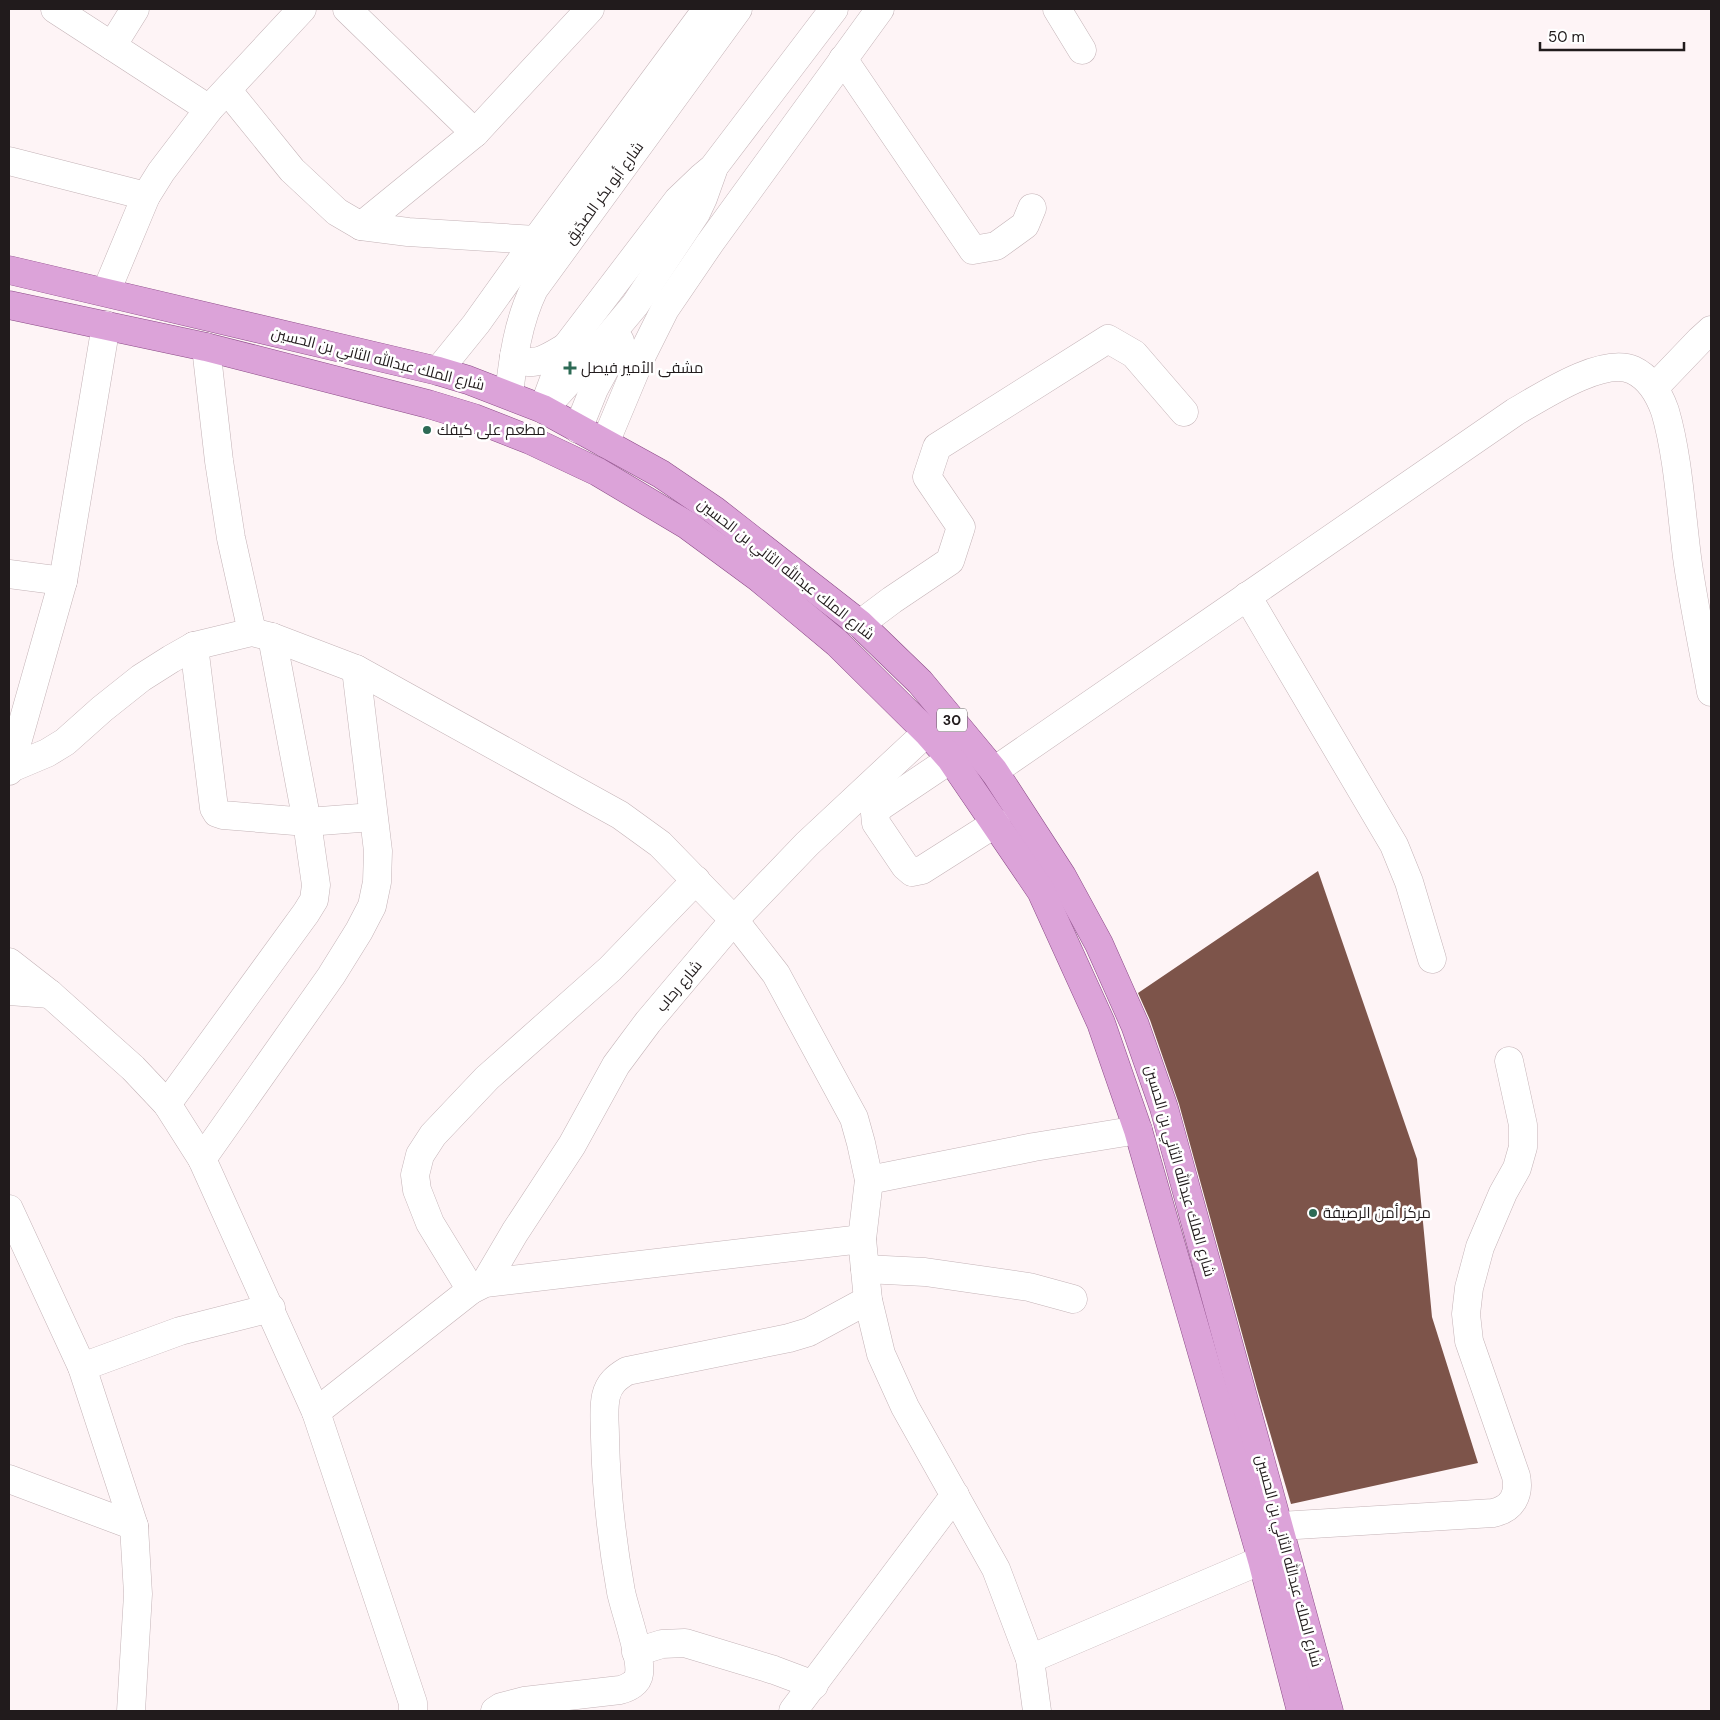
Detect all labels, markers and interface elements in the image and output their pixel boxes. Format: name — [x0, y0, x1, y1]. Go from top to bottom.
scale bar — [1540, 20, 1684, 52]
text: 50 m — [1548, 27, 1585, 47]
street label: شارع أبو بكر الصدّيق — [560, 138, 649, 249]
street label: شارع الملك عبدالله الثاني بن الحسين — [269, 323, 487, 397]
place label: مشفى الأمير فيصل — [581, 358, 703, 378]
marker: مشفى الأمير فيصل — [563, 361, 577, 375]
place label: مطعم على كيفك — [437, 420, 546, 440]
marker: مطعم على كيفك — [421, 424, 433, 436]
street label: شارع الملك عبدالله الثاني بن الحسين — [692, 494, 878, 646]
road number: 30 — [937, 708, 967, 732]
street label: شارع رحاب — [652, 956, 707, 1017]
street label: شارع الملك عبدالله الثاني بن الحسين — [1138, 1063, 1220, 1280]
place label: مركز أمن الرصيفة — [1323, 1203, 1431, 1223]
marker: مركز أمن الرصيفة — [1307, 1207, 1319, 1219]
street label: شارع الملك عبدالله الثاني بن الحسين — [1249, 1453, 1327, 1670]

